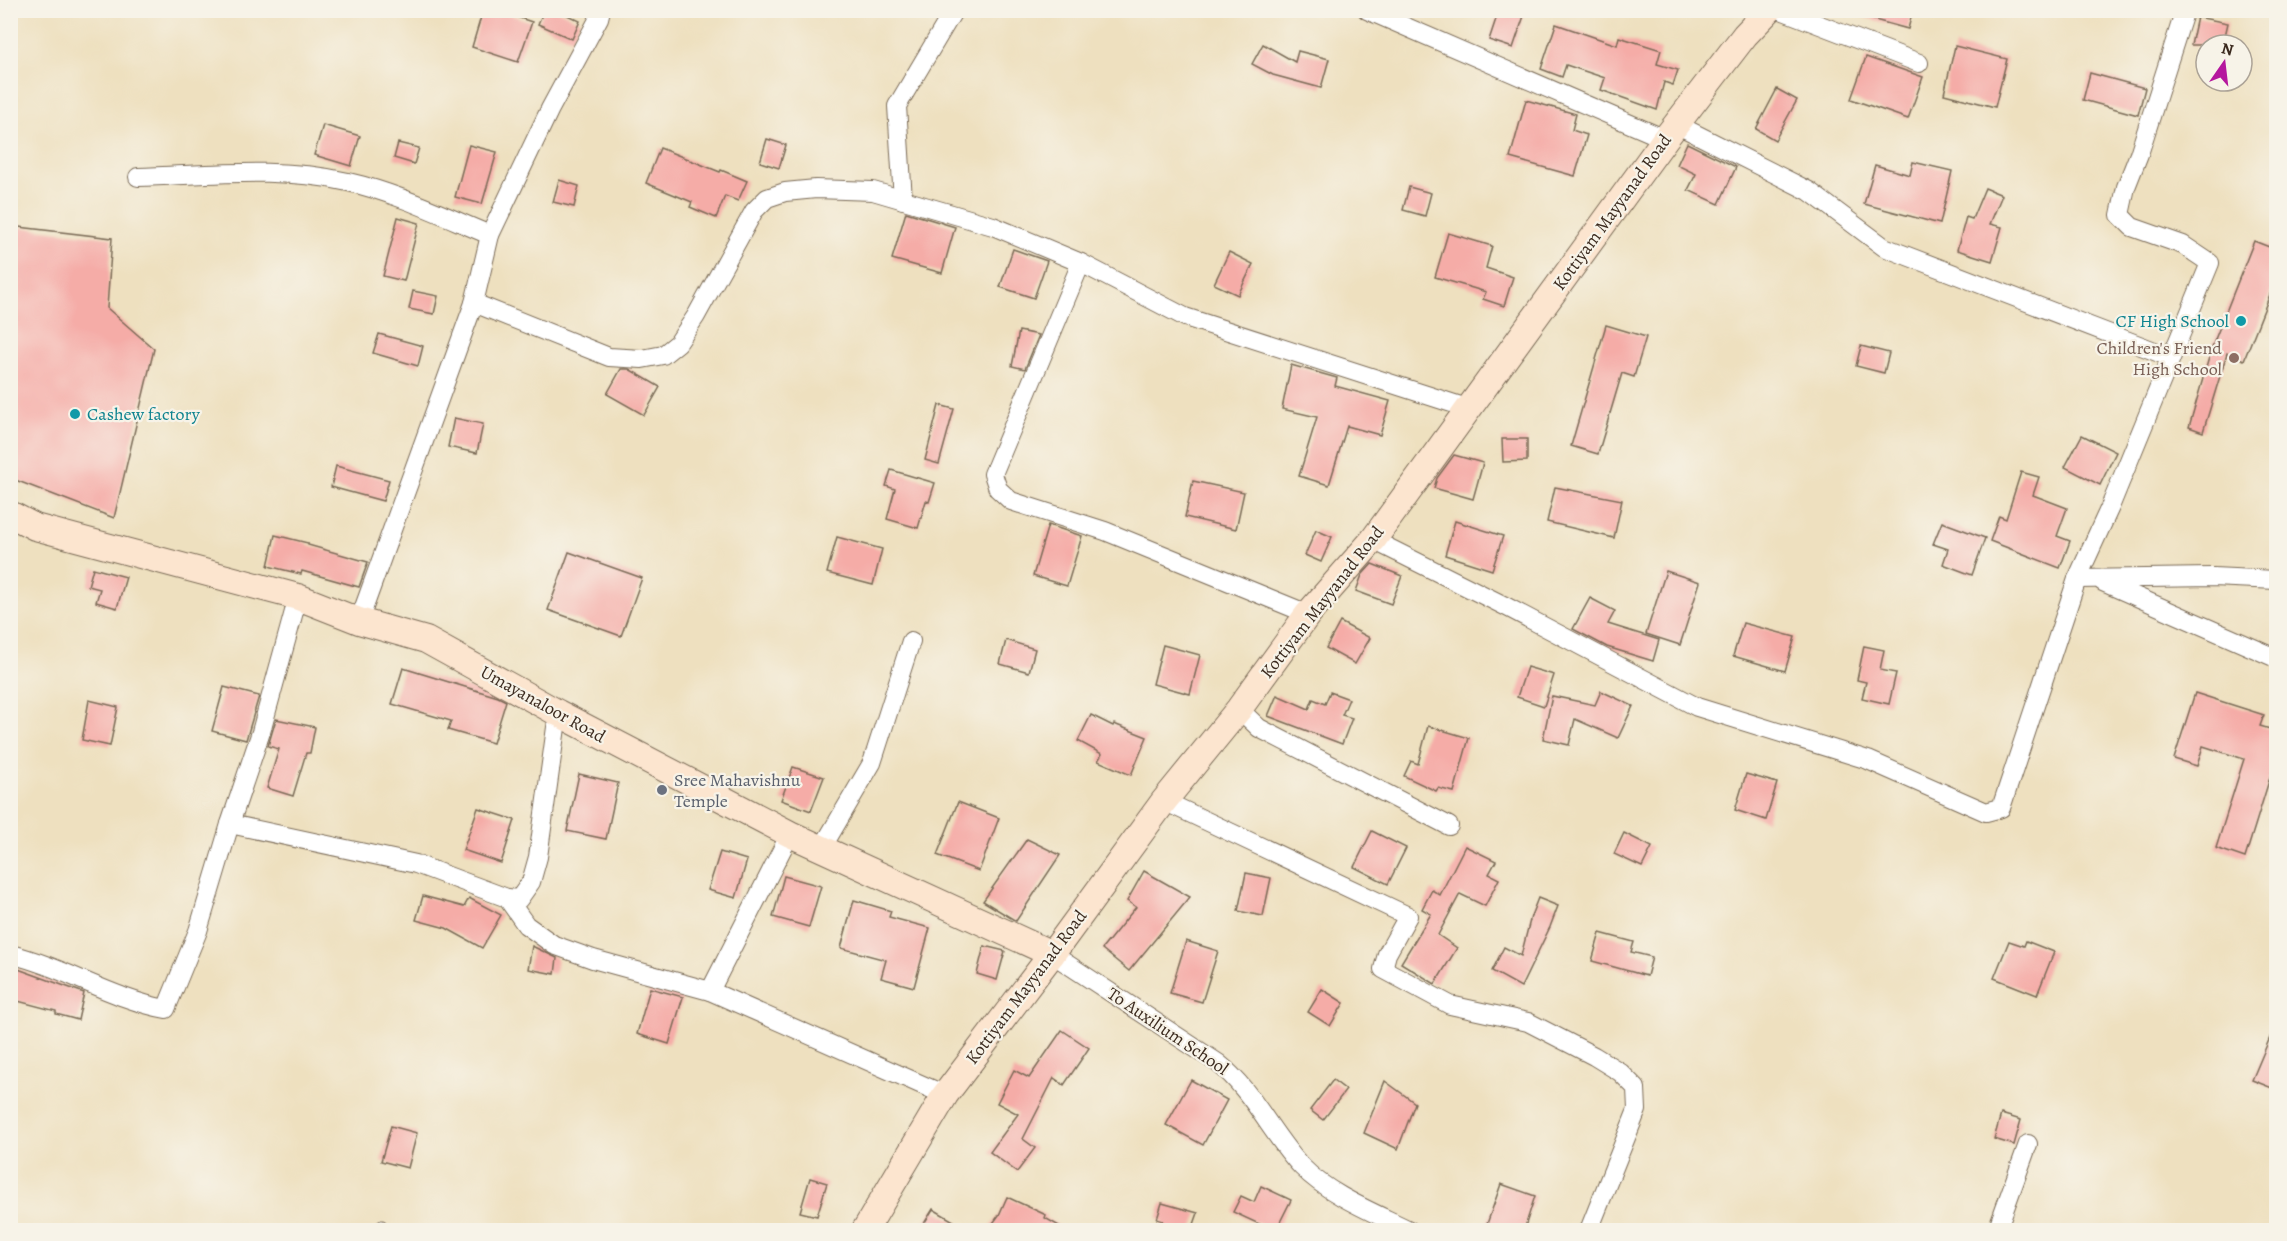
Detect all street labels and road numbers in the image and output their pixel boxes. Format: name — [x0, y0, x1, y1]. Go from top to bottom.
street label: Kottiyam Mayyanad Road — [1547, 129, 1677, 295]
street label: Kottiyam Mayyanad Road — [1255, 520, 1389, 683]
street label: Umayanaloor Road — [476, 660, 610, 748]
street label: Kottiyam Mayyanad Road — [960, 905, 1092, 1069]
street label: To Auxilium School — [1103, 982, 1234, 1081]

